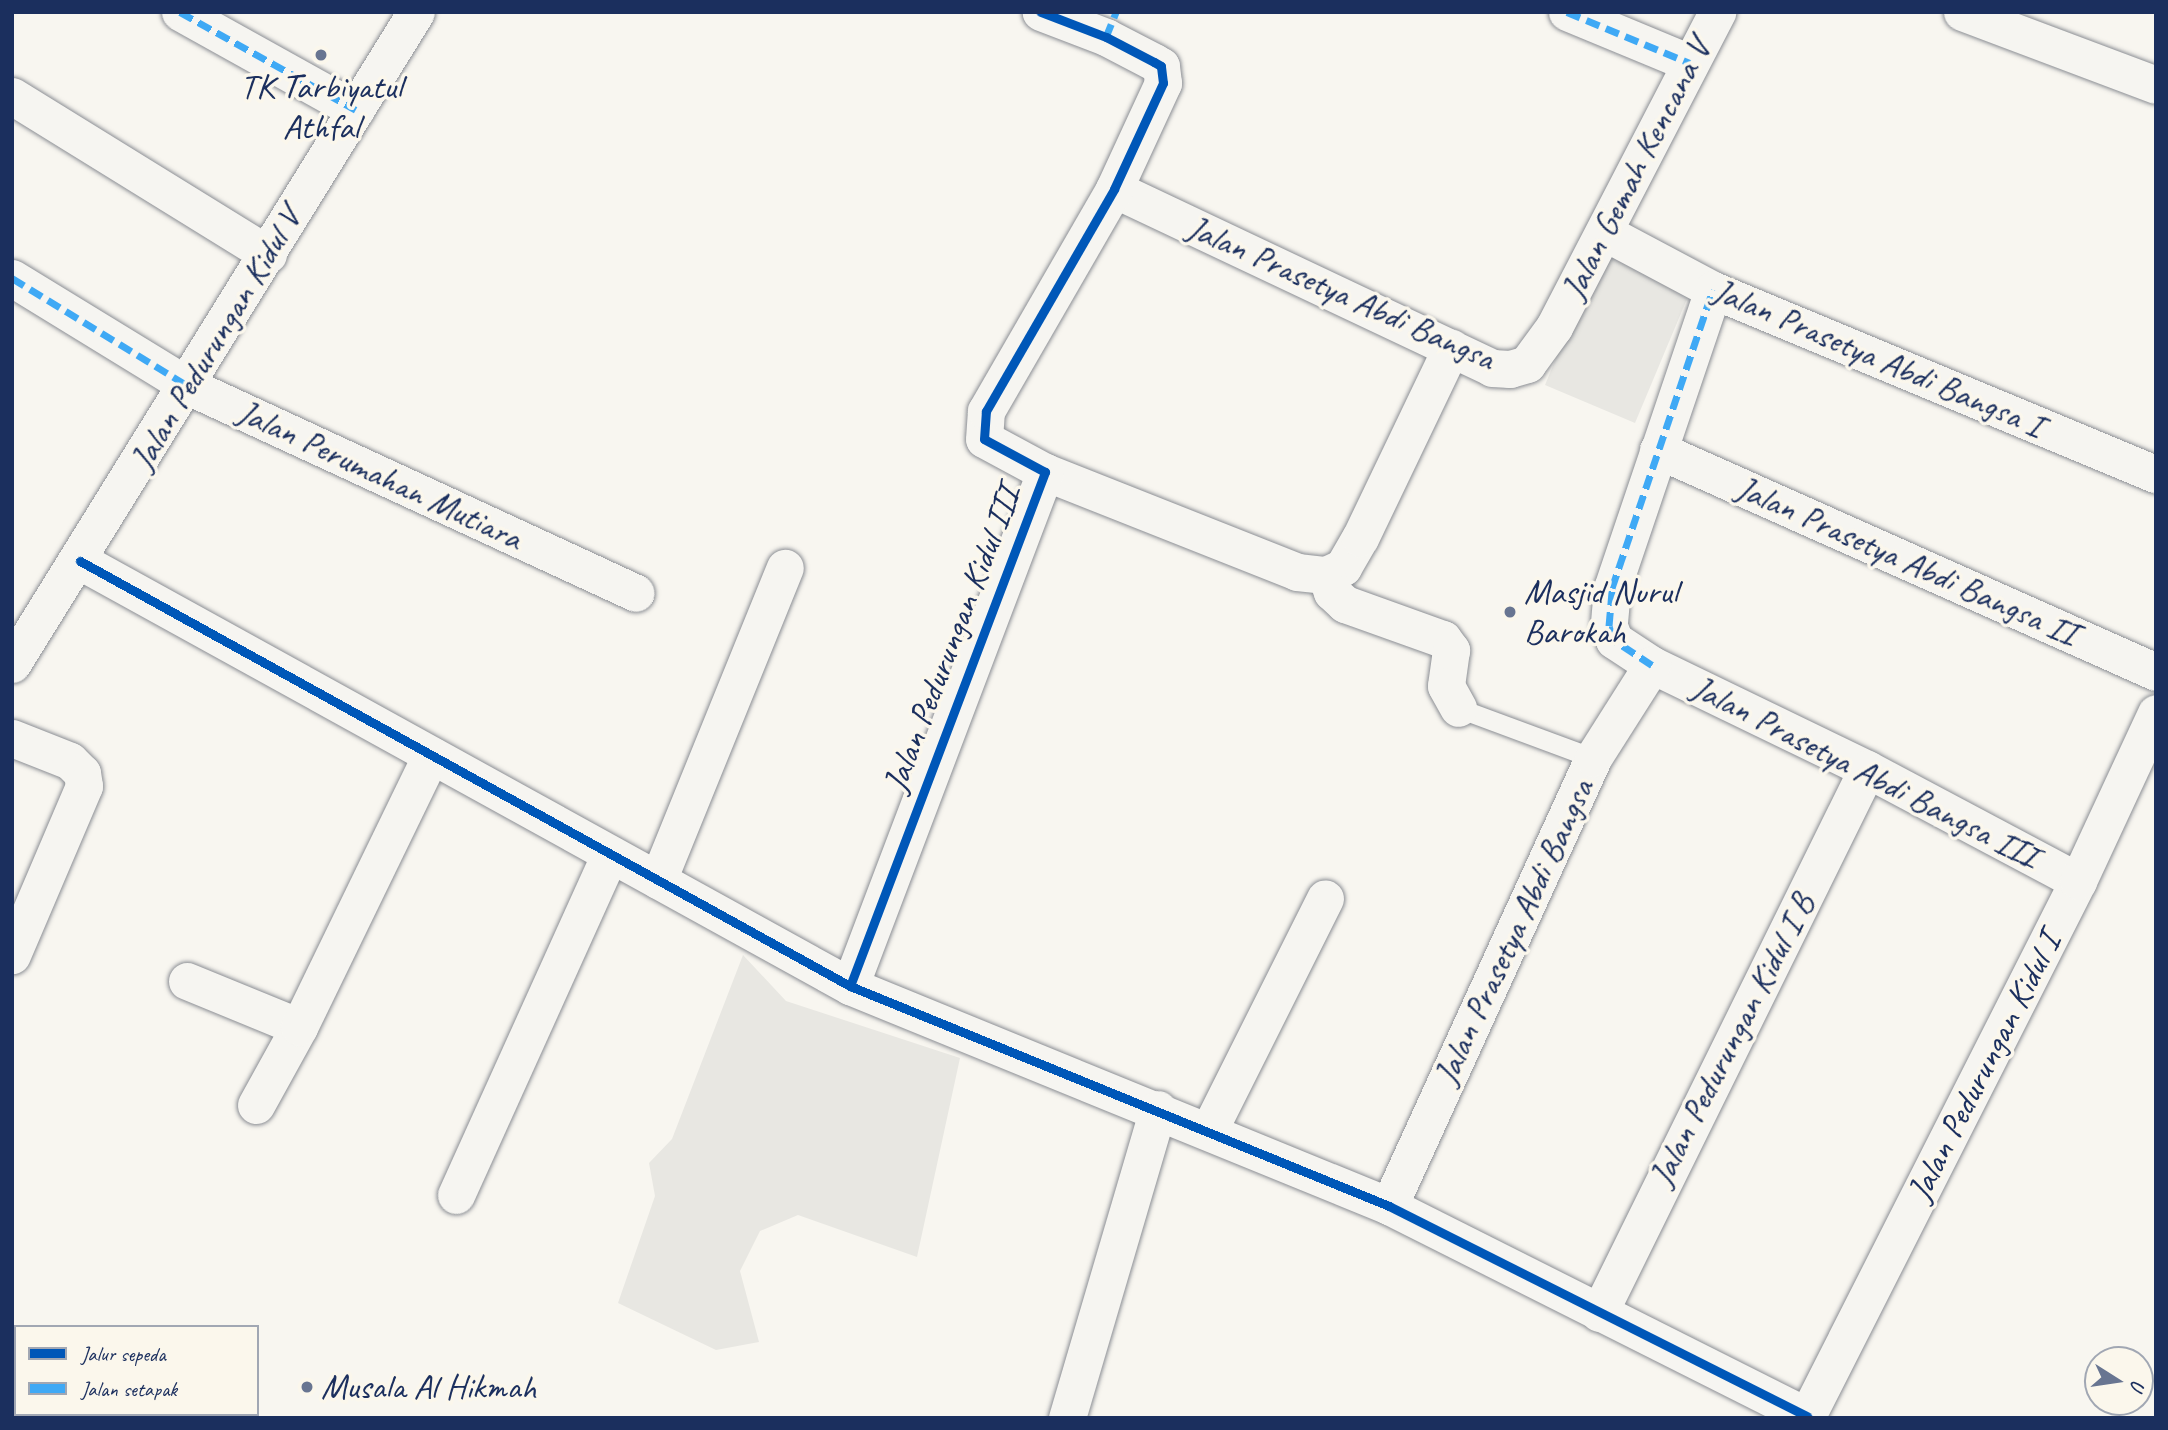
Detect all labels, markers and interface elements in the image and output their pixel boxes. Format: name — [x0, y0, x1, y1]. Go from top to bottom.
street label: Jalan Gemah Kencana V — [1553, 34, 1719, 304]
marker: TK Tarbiyatul Athfal — [313, 47, 329, 63]
place label: TK Tarbiyatul Athfal — [240, 66, 402, 148]
street label: Jalan Pedurungan Kidul V — [121, 200, 311, 478]
street label: Jalan Prasetya Abdi Bangsa — [1181, 206, 1501, 380]
street label: Jalan Prasetya Abdi Bangsa I — [1706, 269, 2050, 447]
street label: Jalan Perumahan Mutiara — [230, 390, 530, 560]
street label: Jalan Prasetya Abdi Bangsa II — [1730, 467, 2084, 655]
street label: Jalan Pedurungan Kidul III — [874, 480, 1030, 798]
place label: Masjid Nurul Barokah — [1524, 571, 1678, 653]
marker: Masjid Nurul Barokah — [1502, 604, 1518, 620]
street label: Jalan Prasetya Abdi Bangsa III — [1684, 666, 2046, 878]
street label: Jalan Prasetya Abdi Bangsa — [1425, 772, 1603, 1092]
street label: Jalan Pedurungan Kidul I B — [1640, 887, 1824, 1193]
street label: Jalan Pedurungan Kidul I — [1898, 926, 2070, 1208]
legend — [14, 1325, 259, 1416]
text: Jalur sepeda — [81, 1341, 166, 1367]
north arrow — [2084, 1346, 2154, 1416]
place label: Musala Al Hikmah — [321, 1366, 536, 1408]
text: Jalan setapak — [81, 1376, 177, 1402]
text: U — [2125, 1378, 2150, 1392]
marker: Musala Al Hikmah — [299, 1379, 315, 1395]

